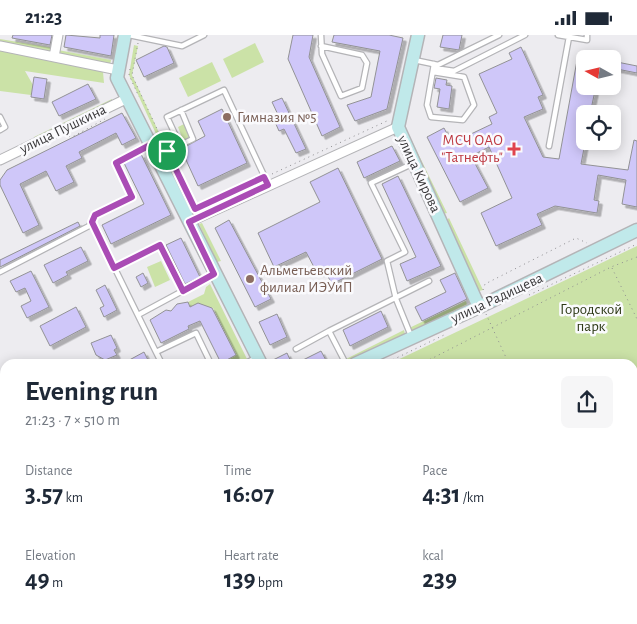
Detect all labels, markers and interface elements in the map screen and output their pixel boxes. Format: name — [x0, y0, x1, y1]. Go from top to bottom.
text: 21:23 — [25, 8, 62, 27]
north arrow — [576, 50, 621, 95]
map controls — [576, 50, 621, 150]
street label: улица Пушкина — [17, 102, 109, 157]
button: locate — [576, 105, 621, 150]
place label: Гимназия №5 — [237, 110, 316, 125]
marker: Гимназия №5 — [221, 111, 233, 123]
pin — [146, 130, 188, 172]
street label: улица Кирова — [394, 132, 443, 215]
place label: МСЧ ОАО "Татнефть" — [441, 133, 503, 165]
icon: arrive — [153, 137, 181, 165]
marker: МСЧ ОАО "Татнефть" — [507, 142, 521, 156]
place label: Альметьевский филиал ИЭУиП — [260, 263, 353, 295]
street label: улица Радищева — [448, 270, 545, 326]
marker: Альметьевский филиал ИЭУиП — [244, 273, 256, 285]
park label: Городской парк — [560, 302, 622, 334]
button: share — [561, 376, 613, 428]
text: Evening run — [25, 378, 158, 406]
text: 21:23 · 7 × 510 m — [25, 412, 120, 428]
text: Distance — [25, 464, 72, 478]
text: Time — [224, 464, 252, 478]
text: Pace — [422, 464, 448, 478]
text: 3.57 — [25, 482, 63, 507]
text: 16:07 — [224, 482, 274, 507]
text: 4:31 — [422, 482, 460, 507]
text: km — [63, 491, 83, 505]
text: /km — [460, 491, 484, 505]
text: Elevation — [25, 549, 76, 563]
text: Heart rate — [224, 549, 279, 563]
text: kcal — [422, 549, 444, 563]
text: 49 — [25, 567, 50, 592]
text: 139 — [224, 567, 256, 592]
text: 239 — [422, 567, 457, 592]
text: m — [50, 576, 63, 590]
text: bpm — [256, 576, 283, 590]

